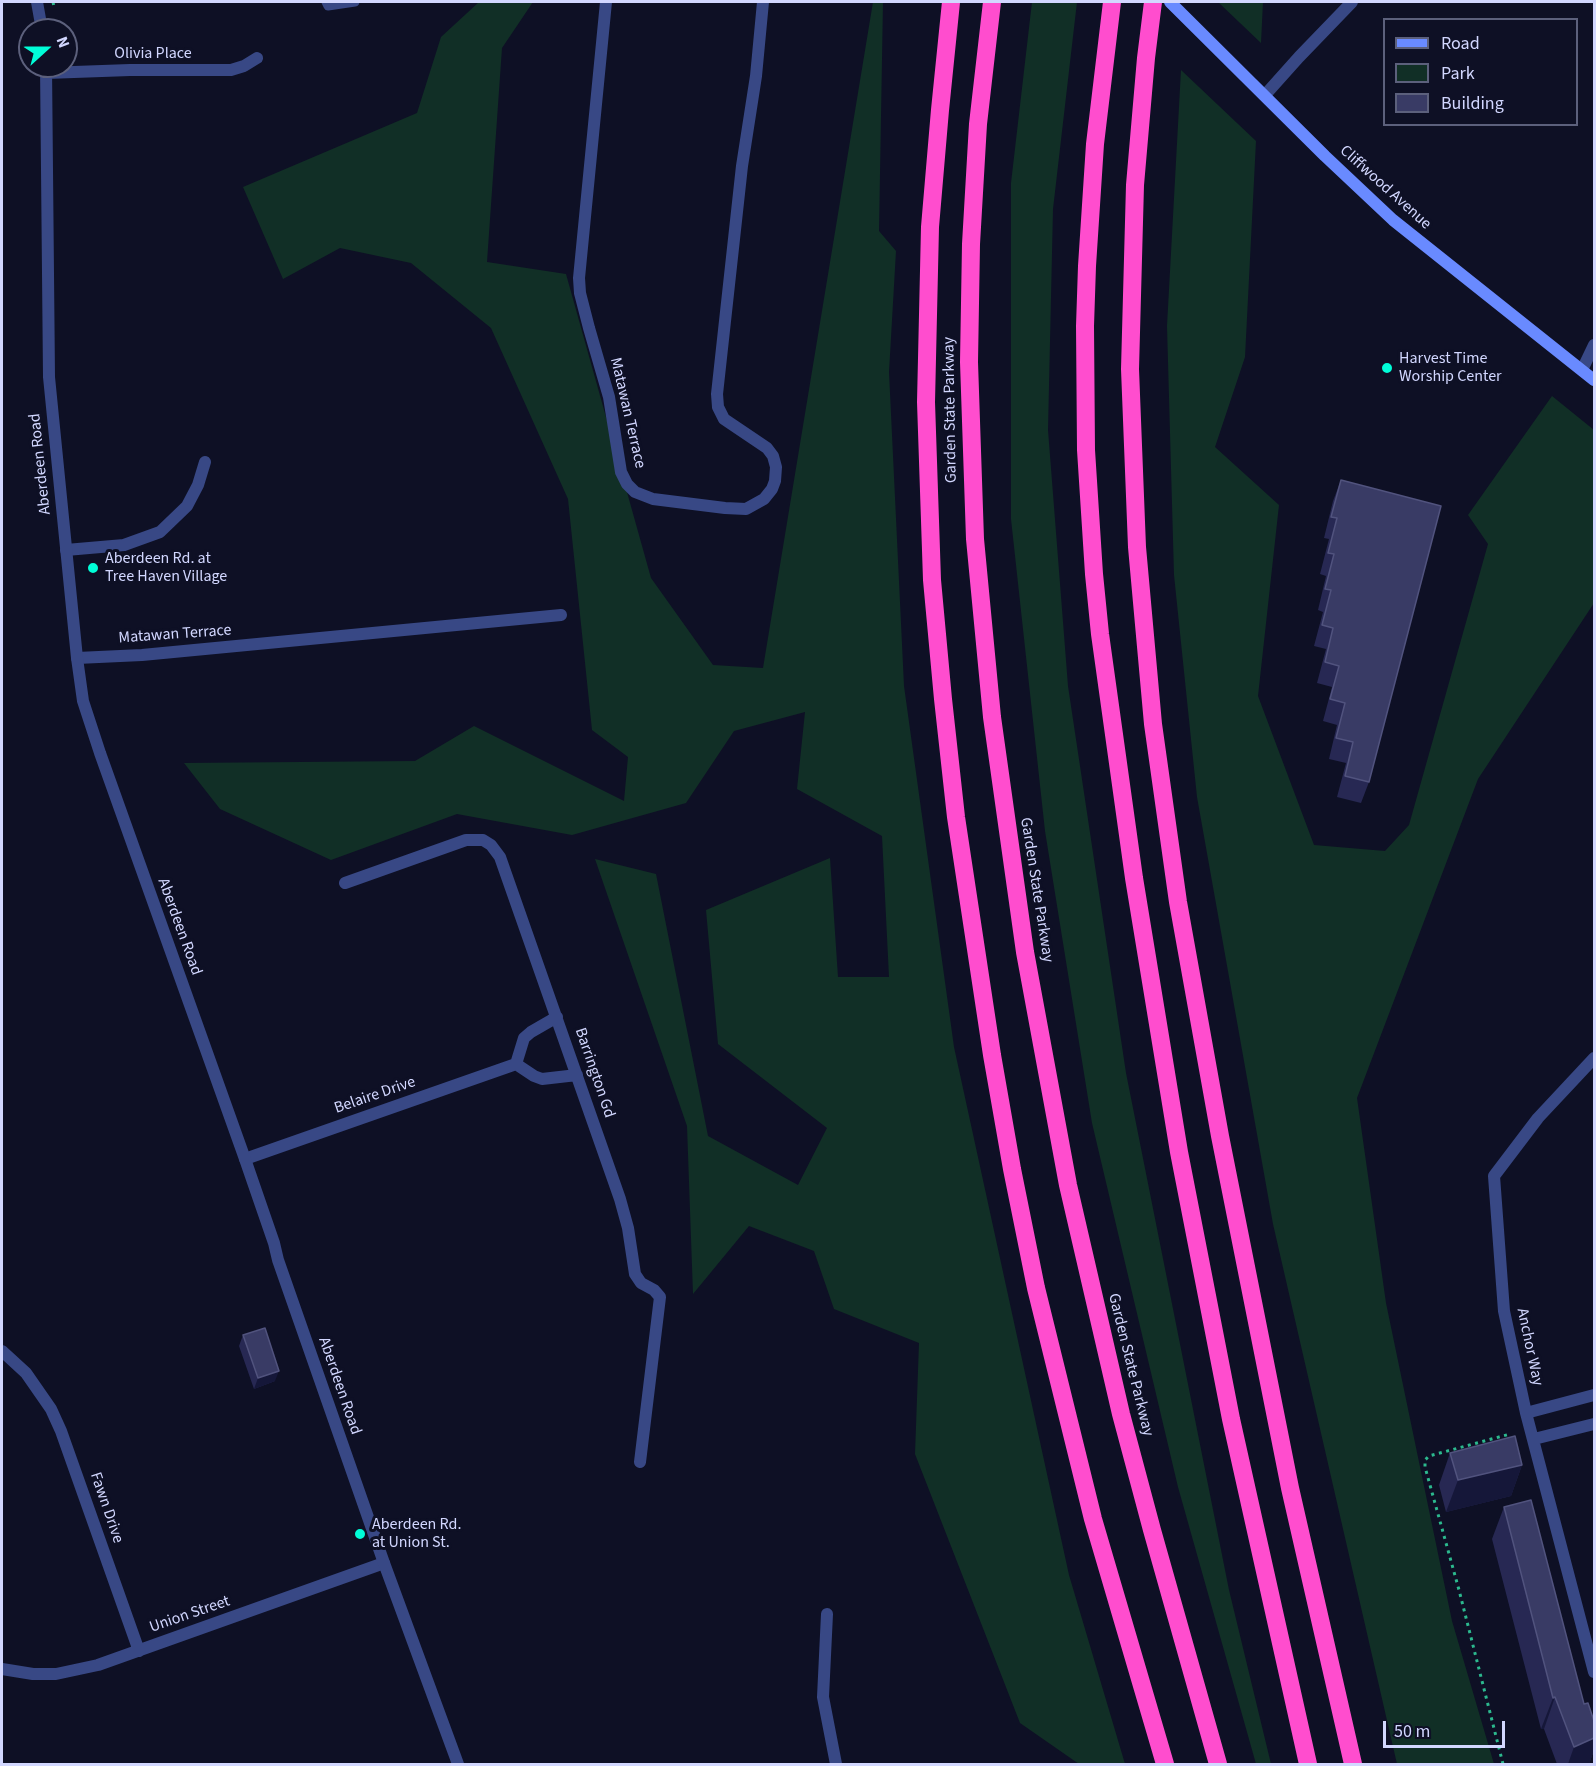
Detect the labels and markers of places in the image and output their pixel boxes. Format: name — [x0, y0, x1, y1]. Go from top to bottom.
place label: Harvest Time Worship Center — [1399, 349, 1502, 387]
marker: Harvest Time Worship Center — [1380, 361, 1394, 375]
place label: Aberdeen Rd. at Tree Haven Village — [105, 549, 227, 587]
marker: Aberdeen Rd. at Tree Haven Village — [86, 561, 100, 575]
place label: Aberdeen Rd. at Union St. — [372, 1515, 461, 1553]
marker: Aberdeen Rd. at Union St. — [353, 1527, 367, 1541]

